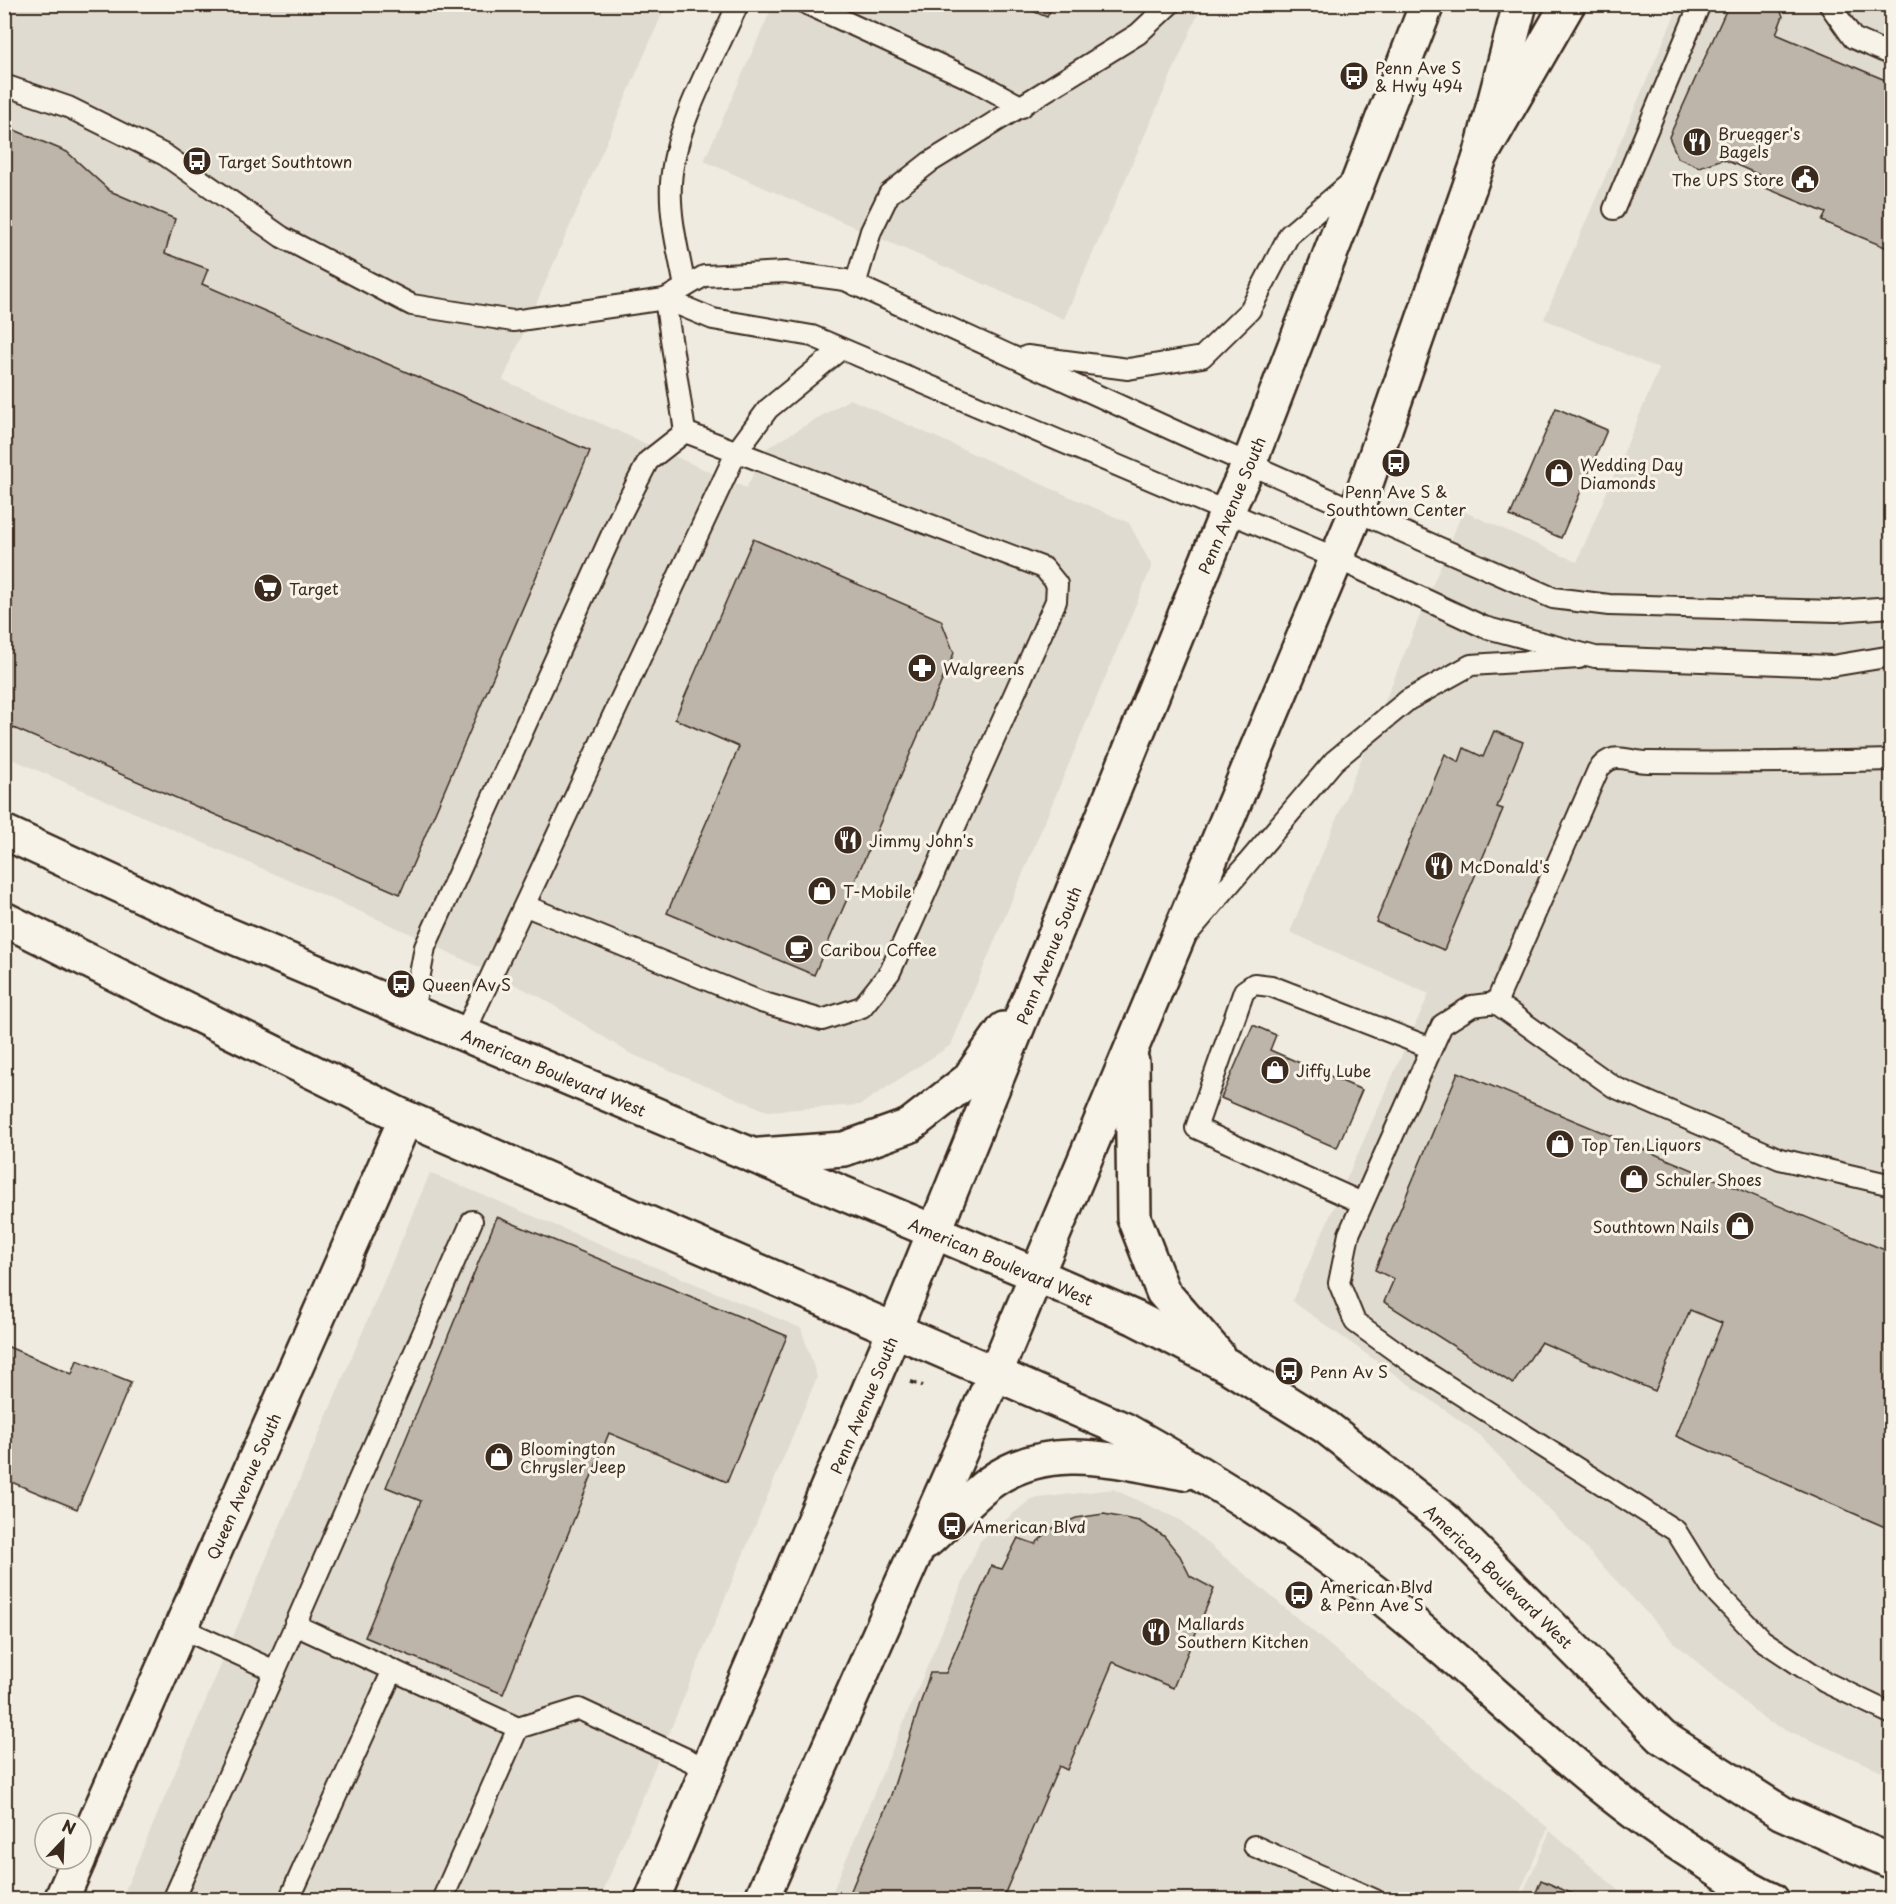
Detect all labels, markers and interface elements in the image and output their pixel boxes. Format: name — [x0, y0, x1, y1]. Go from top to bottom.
place label: Penn Ave S & Hwy 494 — [1375, 55, 1463, 97]
bus stop icon: Penn Ave S & Hwy 494 — [1338, 60, 1370, 92]
place label: Bruegger's Bagels — [1718, 121, 1800, 163]
restaurant icon: Bruegger's Bagels — [1681, 126, 1713, 158]
bus stop icon: Target Southtown — [181, 145, 213, 177]
place label: Target Southtown — [218, 149, 352, 173]
public building icon: The UPS Store — [1789, 163, 1821, 195]
place label: The UPS Store — [1672, 167, 1784, 191]
street label: Penn Avenue South — [1191, 432, 1271, 578]
bus stop icon: Penn Ave S & Southtown Center — [1380, 447, 1412, 479]
place label: Wedding Day Diamonds — [1580, 452, 1683, 494]
shop icon: Wedding Day Diamonds — [1543, 457, 1575, 489]
place label: Penn Ave S & Southtown Center — [1326, 479, 1467, 521]
supermarket icon: Target — [252, 572, 284, 604]
place label: Target — [289, 576, 339, 600]
pharmacy icon: Walgreens — [906, 652, 938, 684]
place label: Walgreens — [943, 656, 1024, 680]
restaurant icon: Jimmy John's — [832, 824, 864, 856]
place label: Jimmy John's — [869, 828, 973, 852]
restaurant icon: McDonald's — [1423, 850, 1455, 882]
place label: McDonald's — [1460, 854, 1550, 878]
shop icon: T-Mobile — [806, 875, 838, 907]
place label: T-Mobile — [843, 879, 912, 903]
street label: Penn Avenue South — [1009, 882, 1087, 1028]
cafe icon: Caribou Coffee — [783, 933, 815, 965]
place label: Caribou Coffee — [820, 937, 937, 961]
bus stop icon: Queen Av S — [385, 968, 417, 1000]
place label: Queen Av S — [422, 972, 511, 996]
street label: American Boulevard West — [458, 1022, 650, 1122]
shop icon: Jiffy Lube — [1259, 1054, 1291, 1086]
place label: Jiffy Lube — [1296, 1058, 1372, 1082]
shop icon: Top Ten Liquors — [1544, 1128, 1576, 1160]
place label: Top Ten Liquors — [1581, 1132, 1701, 1156]
shop icon: Schuler Shoes — [1618, 1163, 1650, 1195]
place label: Schuler Shoes — [1655, 1167, 1762, 1191]
shop icon: Southtown Nails — [1724, 1210, 1756, 1242]
street label: American Boulevard West — [905, 1211, 1097, 1311]
place label: Southtown Nails — [1593, 1214, 1719, 1238]
street label: Penn Avenue South — [823, 1332, 903, 1478]
bus stop icon: Penn Av S — [1273, 1355, 1305, 1387]
place label: Penn Av S — [1310, 1359, 1388, 1383]
street label: Queen Avenue South — [200, 1409, 286, 1563]
place label: Bloomington Chrysler Jeep — [520, 1436, 626, 1478]
shop icon: Bloomington Chrysler Jeep — [483, 1441, 515, 1473]
street label: American Boulevard West — [1419, 1499, 1579, 1653]
bus stop icon: American Blvd — [936, 1510, 968, 1542]
place label: American Blvd — [973, 1514, 1086, 1538]
place label: American Blvd & Penn Ave S — [1320, 1574, 1433, 1616]
bus stop icon: American Blvd & Penn Ave S — [1283, 1579, 1315, 1611]
place label: Mallards Southern Kitchen — [1177, 1611, 1309, 1653]
restaurant icon: Mallards Southern Kitchen — [1140, 1616, 1172, 1648]
north arrow — [33, 1811, 93, 1871]
text: N — [59, 1813, 80, 1840]

